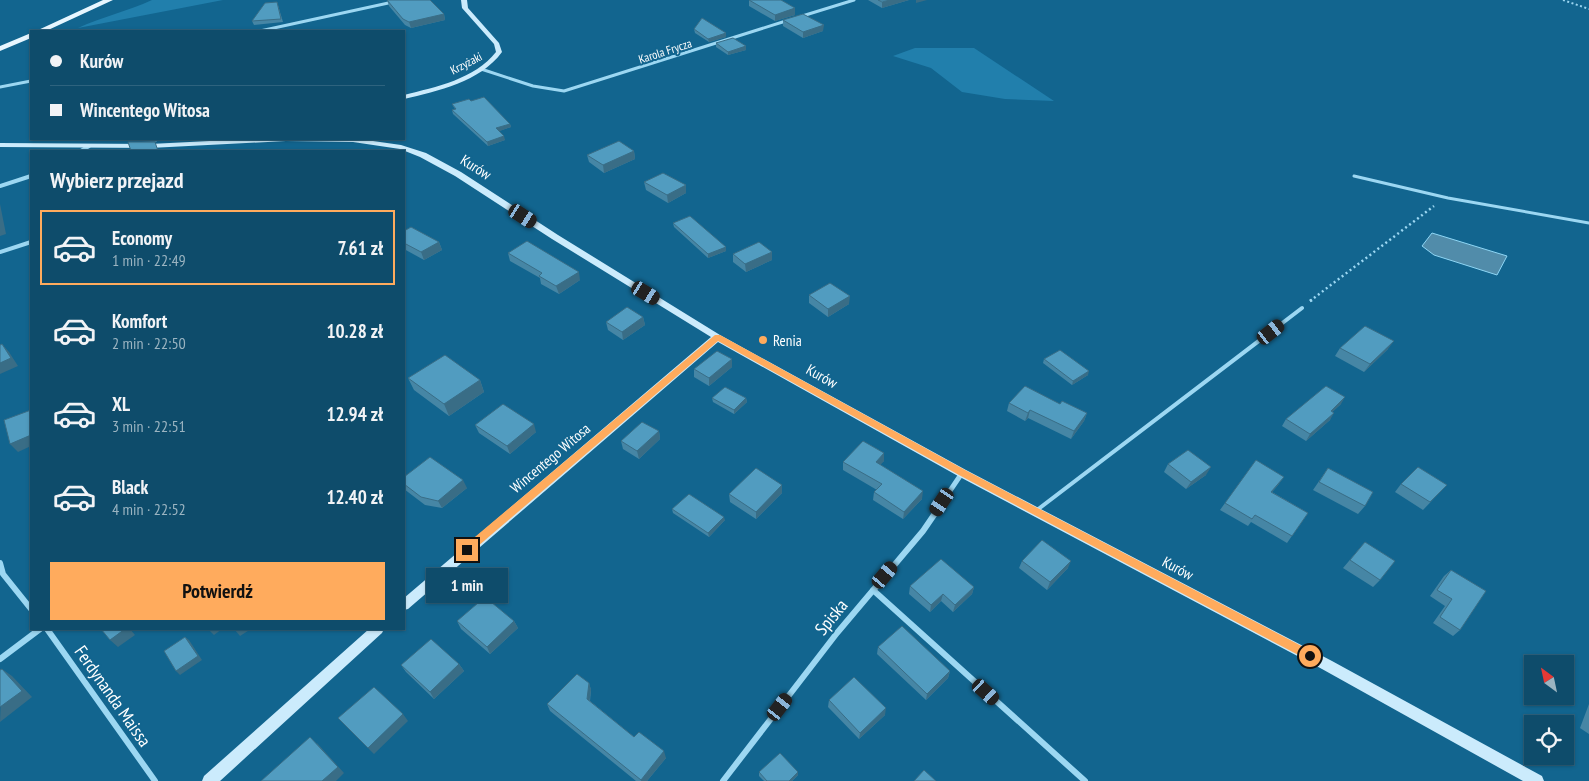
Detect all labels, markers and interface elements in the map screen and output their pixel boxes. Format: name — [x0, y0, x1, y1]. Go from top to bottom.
street label: Karola Frycza — [636, 35, 694, 67]
text: Kurów — [80, 49, 123, 73]
street label: Krzyżaki — [447, 49, 485, 77]
text: Wincentego Witosa — [80, 98, 210, 122]
street label: Kurów — [457, 150, 495, 184]
text: Wybierz przejazd — [50, 166, 184, 194]
car — [506, 202, 539, 230]
icon: car — [52, 225, 97, 270]
text: Economy — [112, 226, 172, 250]
text: 7.61 zł — [337, 236, 383, 260]
text: 1 min · 22:49 — [112, 250, 186, 270]
car — [629, 279, 662, 307]
icon: car — [52, 308, 97, 353]
text: Komfort — [112, 309, 167, 333]
car — [1254, 317, 1287, 347]
text: 10.28 zł — [326, 319, 383, 343]
place label: Renia — [773, 331, 802, 350]
text: 2 min · 22:50 — [112, 333, 186, 353]
marker: Renia — [757, 334, 769, 346]
street label: Kurów — [803, 360, 841, 392]
icon: car — [52, 391, 97, 436]
text: XL — [112, 392, 130, 416]
text: 12.94 zł — [326, 402, 383, 426]
text: 3 min · 22:51 — [112, 416, 186, 436]
street label: Wincentego Witosa — [506, 419, 594, 497]
icon: car — [52, 474, 97, 519]
text: Black — [112, 475, 148, 499]
text: 12.40 zł — [326, 485, 383, 509]
car — [927, 485, 956, 519]
text: 4 min · 22:52 — [112, 499, 186, 519]
route end — [456, 539, 478, 561]
street label: Kurów — [1159, 552, 1197, 584]
car — [869, 559, 900, 591]
button: Potwierdź — [50, 562, 385, 620]
callout: 1 min — [426, 568, 508, 602]
text: 1 min — [451, 575, 483, 595]
street label: Spiska — [810, 594, 852, 640]
street label: Ferdynanda Maissa — [70, 641, 156, 751]
route start — [1299, 645, 1321, 667]
north arrow — [1524, 655, 1574, 705]
map controls — [1524, 655, 1574, 765]
car — [969, 676, 1002, 708]
car — [764, 691, 795, 723]
button: locate — [1524, 715, 1574, 765]

